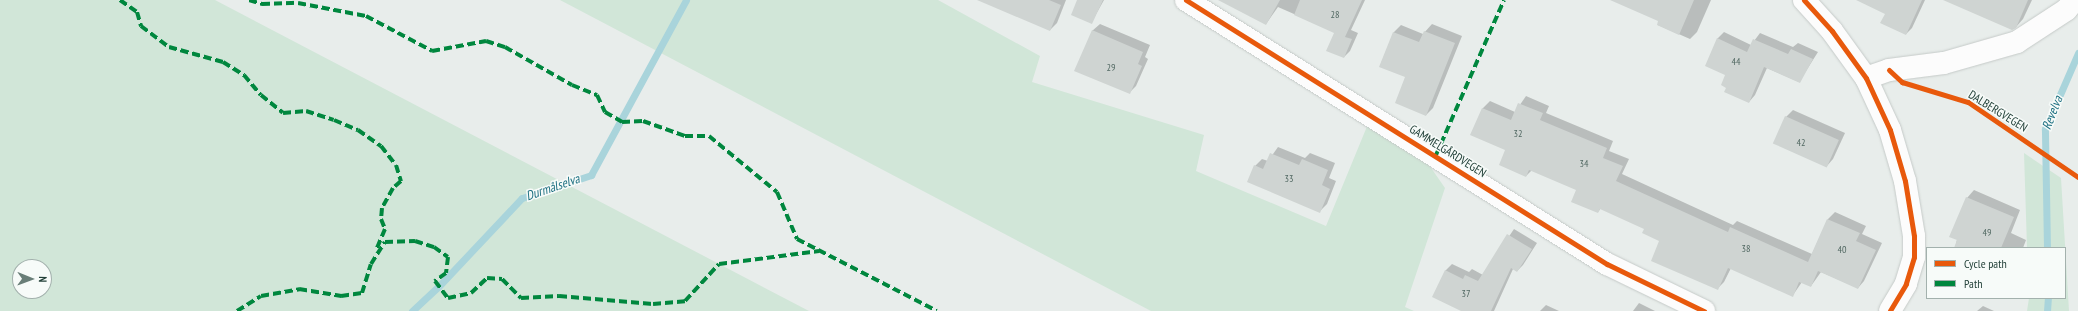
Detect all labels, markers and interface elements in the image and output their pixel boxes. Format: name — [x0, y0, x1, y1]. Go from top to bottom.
house number: 28 — [1331, 9, 1339, 21]
house number: 44 — [1732, 56, 1740, 68]
house number: 29 — [1107, 62, 1115, 74]
street label: DALBERGVEGEN — [1966, 87, 2030, 135]
water label: Revelva — [2040, 94, 2066, 132]
street label: GAMMELGÅRDVEGEN — [1407, 122, 1489, 180]
house number: 32 — [1514, 128, 1522, 140]
house number: 42 — [1797, 137, 1805, 149]
house number: 34 — [1580, 158, 1588, 170]
water label: Durmålselva — [524, 172, 582, 204]
house number: 33 — [1285, 173, 1293, 185]
house number: 49 — [1983, 227, 1991, 239]
house number: 38 — [1742, 243, 1750, 255]
house number: 40 — [1838, 244, 1846, 256]
legend — [1926, 247, 2066, 299]
text: Cycle path — [1964, 256, 2007, 271]
north arrow — [12, 259, 52, 299]
text: N — [36, 276, 50, 282]
text: Path — [1964, 276, 1982, 291]
house number: 37 — [1462, 288, 1470, 300]

